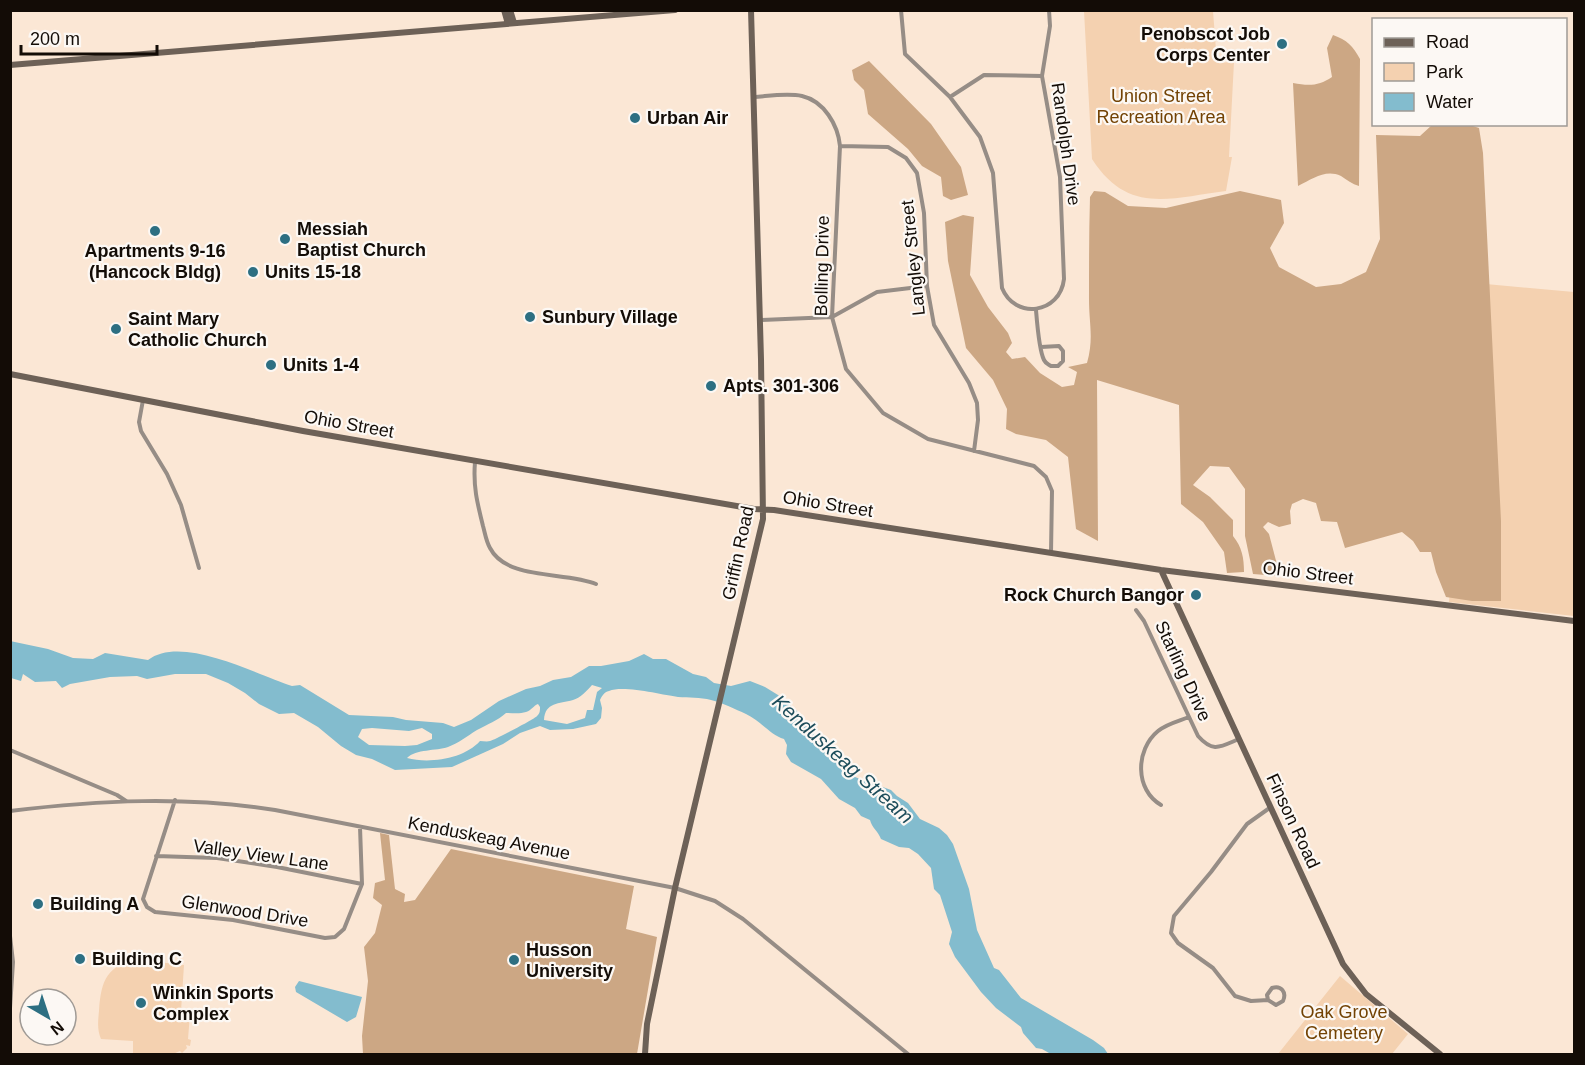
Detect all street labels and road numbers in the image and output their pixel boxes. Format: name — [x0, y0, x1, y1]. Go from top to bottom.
street label: Randolph Drive — [1047, 81, 1085, 207]
street label: Langley Street — [897, 199, 929, 317]
street label: Bolling Drive — [811, 215, 833, 317]
street label: Ohio Street — [302, 406, 396, 442]
street label: Ohio Street — [781, 487, 875, 521]
street label: Griffin Road — [718, 504, 758, 602]
street label: Ohio Street — [1262, 558, 1354, 588]
street label: Starling Drive — [1151, 618, 1215, 724]
street label: Finson Road — [1262, 771, 1324, 871]
street label: Kenduskeag Avenue — [406, 812, 572, 864]
street label: Valley View Lane — [192, 836, 330, 874]
street label: Glenwood Drive — [180, 891, 310, 931]

